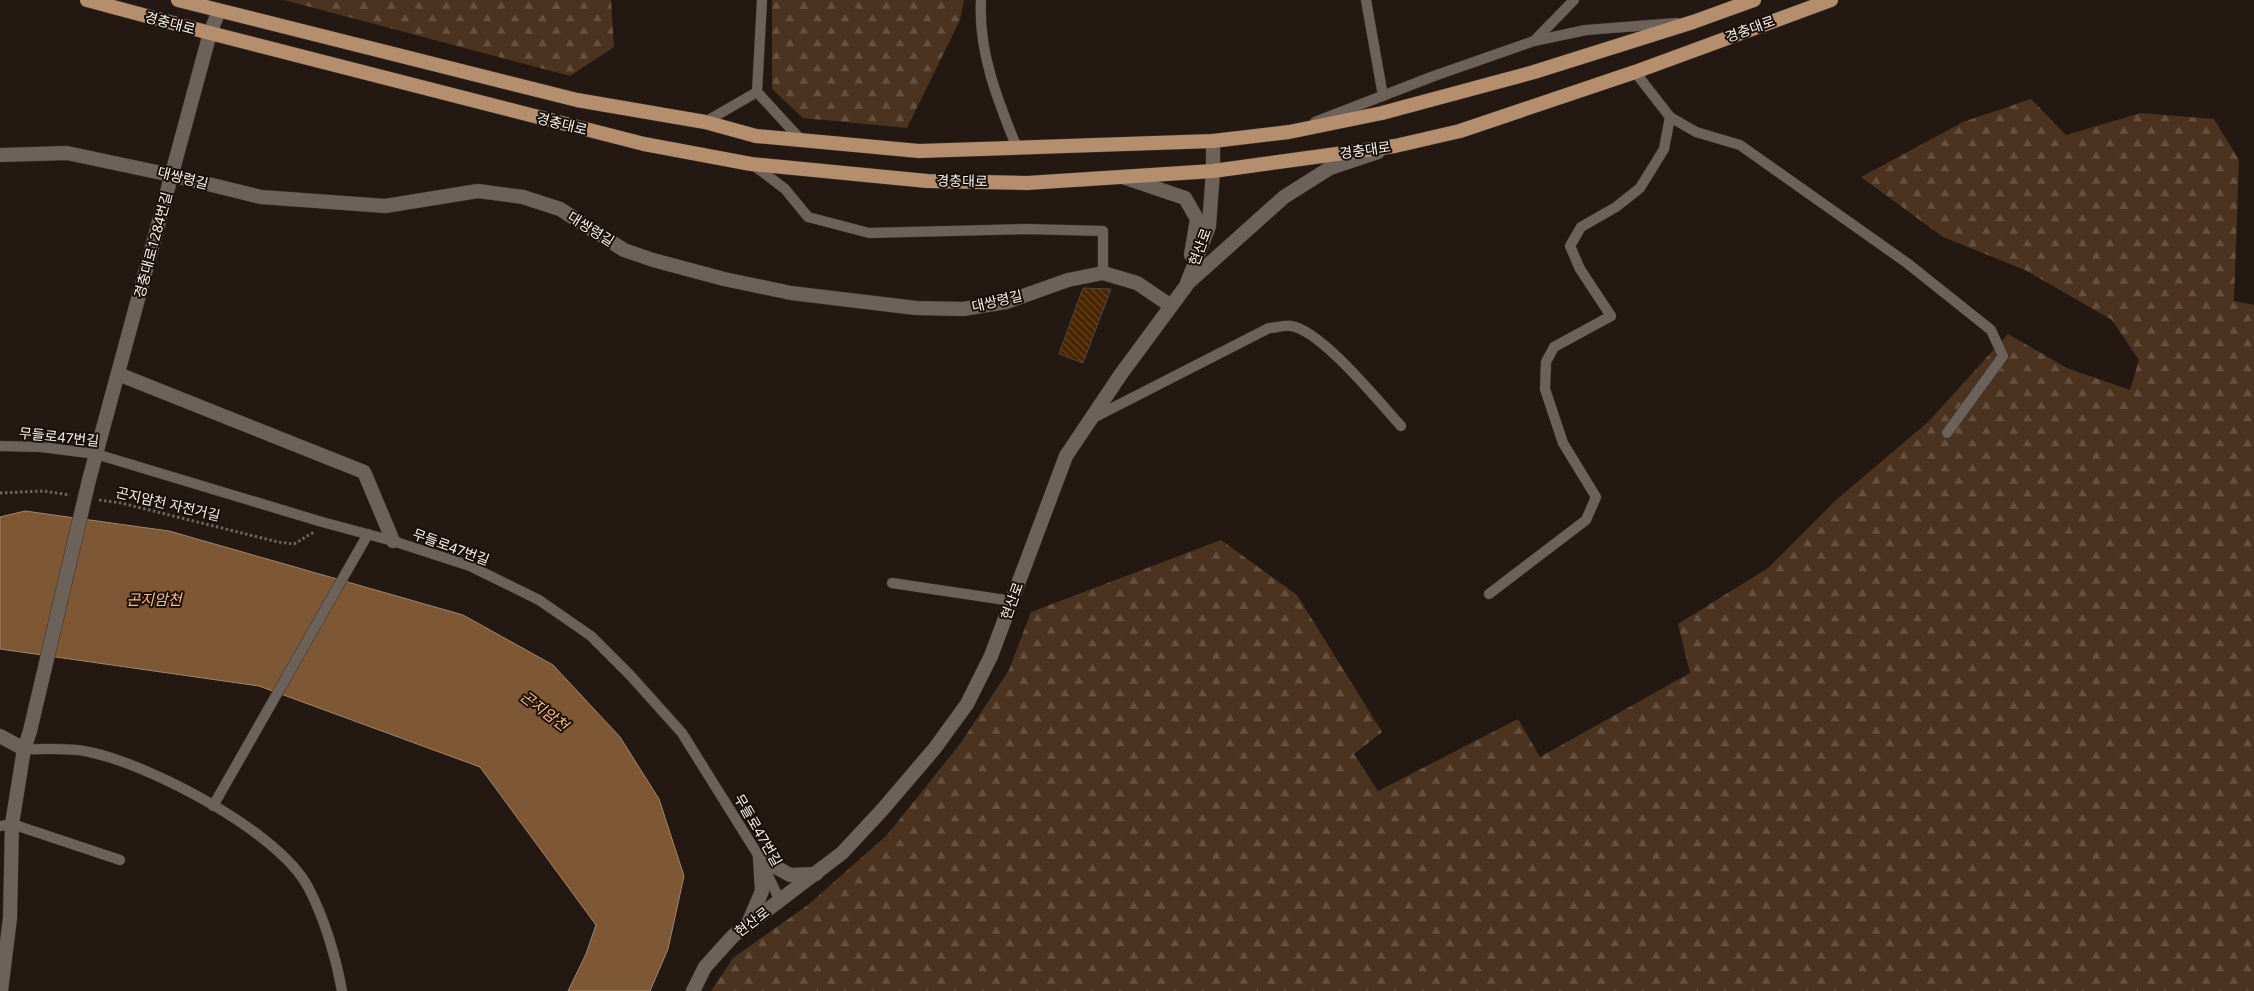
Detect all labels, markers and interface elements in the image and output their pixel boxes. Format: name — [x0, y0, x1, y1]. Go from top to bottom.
street label: 경충대로 — [143, 7, 198, 38]
street label: 경충대로 — [1722, 11, 1777, 46]
street label: 경충대로 — [535, 108, 590, 139]
street label: 경충대로 — [1338, 136, 1392, 162]
street label: 대쌍령길 — [156, 162, 210, 193]
street label: 경충대로 — [936, 171, 988, 190]
street label: 경충대로1284번길 — [129, 190, 176, 300]
street label: 대쌍령길 — [564, 207, 618, 250]
street label: 현산로 — [1184, 225, 1215, 268]
street label: 대쌍령길 — [970, 285, 1024, 316]
street label: 무들로47번길 — [18, 423, 100, 450]
street label: 곤지암천 자전거길 — [114, 482, 222, 525]
street label: 무들로47번길 — [410, 524, 492, 569]
street label: 현산로 — [996, 579, 1027, 622]
water label: 곤지암천 — [126, 589, 184, 609]
water label: 곤지암천 — [517, 686, 574, 736]
street label: 무들로47번길 — [730, 790, 787, 869]
street label: 현산로 — [731, 902, 773, 941]

